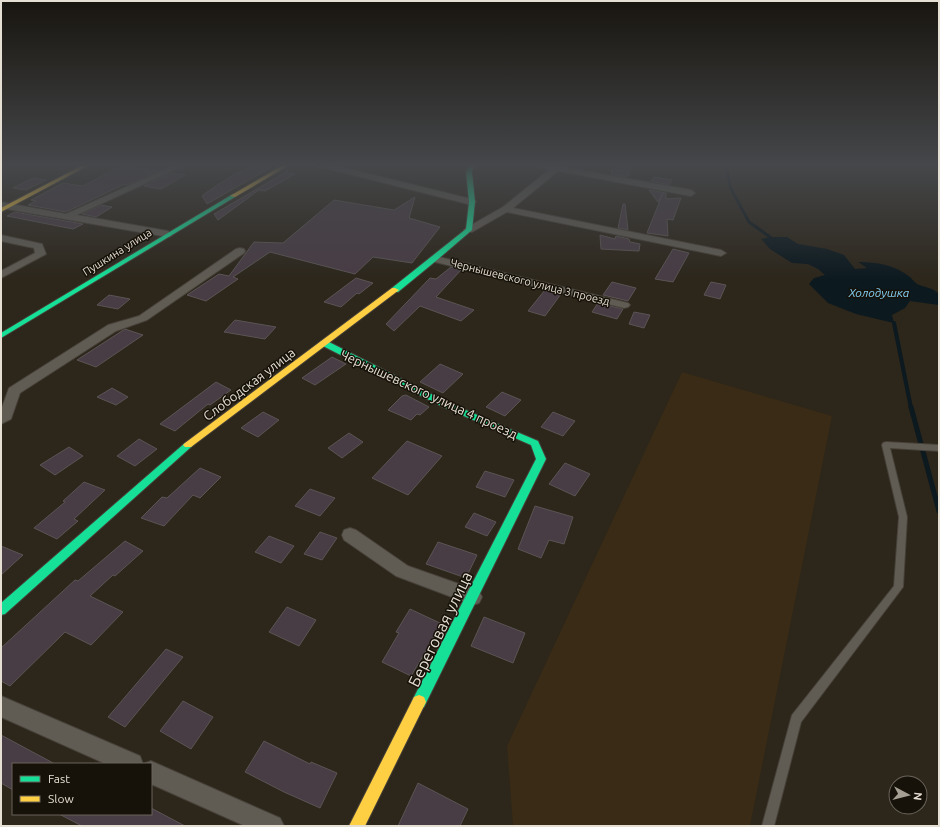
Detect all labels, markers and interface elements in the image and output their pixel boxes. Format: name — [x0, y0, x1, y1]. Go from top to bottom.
street label: Пушкина улица — [80, 226, 154, 278]
street label: Чернышевского улица 3 проезд — [449, 256, 611, 308]
water label: Холодушка — [848, 286, 910, 299]
street label: Слободская улица — [200, 345, 298, 423]
street label: Чернышевского улица 4 проезд — [338, 347, 520, 441]
street label: Береговая улица — [404, 569, 476, 689]
legend — [12, 763, 152, 815]
text: Fast — [48, 772, 70, 785]
north arrow — [888, 775, 928, 815]
text: N — [911, 791, 924, 801]
text: Slow — [48, 792, 74, 805]

